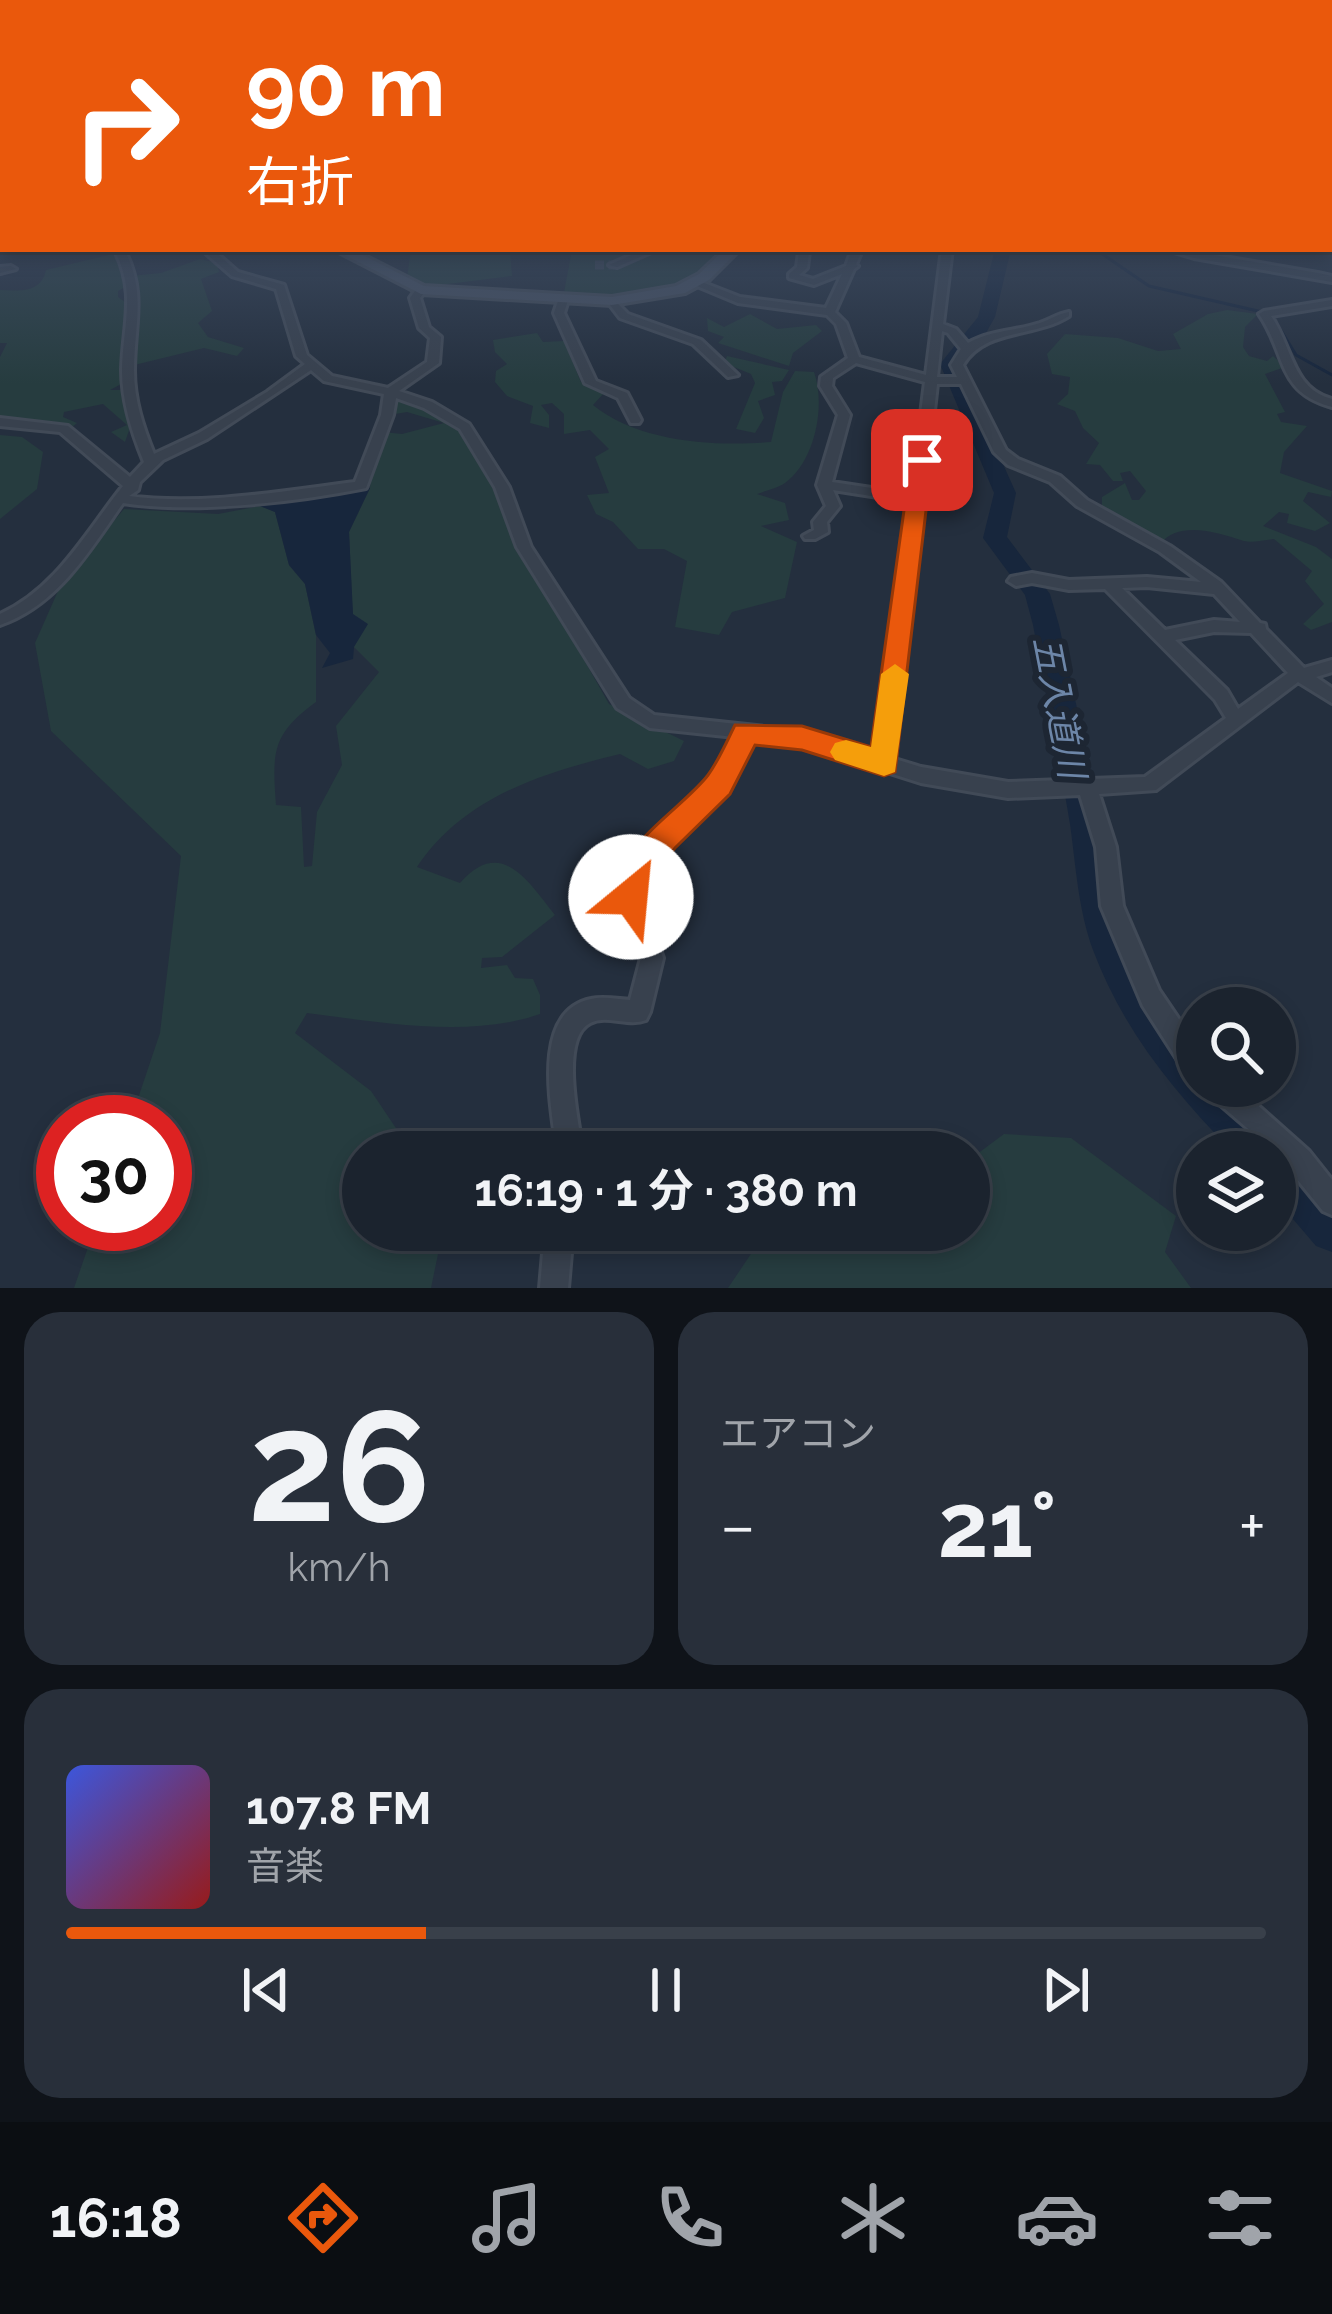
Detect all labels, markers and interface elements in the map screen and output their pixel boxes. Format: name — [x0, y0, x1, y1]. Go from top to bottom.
text: 90 m — [246, 37, 445, 136]
icon: right — [48, 48, 204, 204]
text: 右折 — [246, 150, 354, 214]
pin — [871, 409, 973, 511]
icon: arrive — [889, 427, 955, 493]
water label: 五入道川 — [1026, 632, 1095, 786]
position arrow — [568, 834, 694, 960]
map controls — [1176, 987, 1296, 1251]
button: search — [1176, 987, 1296, 1107]
speed limit sign: 30 — [36, 1095, 192, 1251]
button: layers — [1176, 1131, 1296, 1251]
text: 16:19 · 1 分 · 380 m — [474, 1164, 858, 1217]
text: 26 — [248, 1374, 430, 1558]
text: エアコン — [720, 1410, 876, 1456]
text: 21° — [938, 1472, 1057, 1578]
text: − — [720, 1487, 756, 1564]
text: + — [1239, 1487, 1266, 1564]
text: km/h — [288, 1544, 390, 1590]
text: 107.8 FM — [246, 1782, 431, 1835]
text: 音楽 — [246, 1843, 324, 1889]
icon: previous — [233, 1957, 299, 2023]
icon: pause — [633, 1957, 699, 2023]
icon: next — [1033, 1957, 1099, 2023]
icon: directions — [281, 2176, 365, 2260]
icon: music — [465, 2176, 549, 2260]
icon: phone — [648, 2176, 732, 2260]
icon: climate — [831, 2176, 915, 2260]
icon: car — [1015, 2176, 1099, 2260]
icon: filters — [1198, 2176, 1282, 2260]
text: 16:18 — [50, 2186, 182, 2250]

